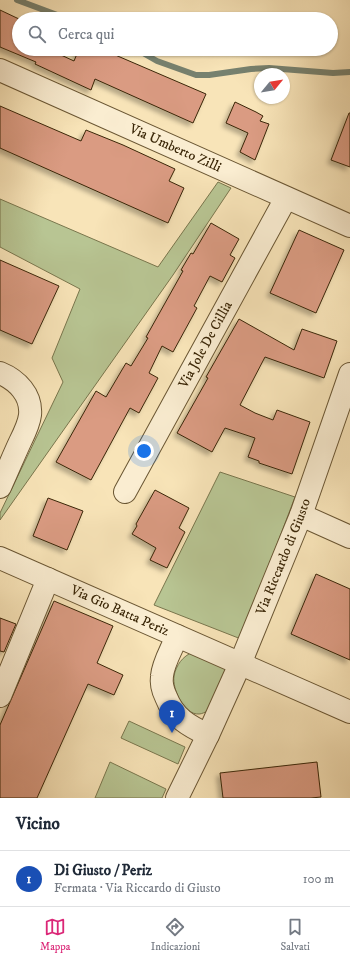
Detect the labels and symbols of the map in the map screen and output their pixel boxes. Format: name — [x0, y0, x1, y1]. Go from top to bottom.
north arrow — [254, 68, 290, 104]
street label: Via Umberto Zilli — [126, 119, 225, 177]
street label: Via Jole De Cillia — [174, 298, 237, 392]
your location — [134, 441, 154, 461]
street label: Via Riccardo di Giusto — [252, 496, 315, 618]
street label: Via Gio Batta Periz — [67, 581, 172, 640]
pin: 1 — [159, 700, 185, 733]

